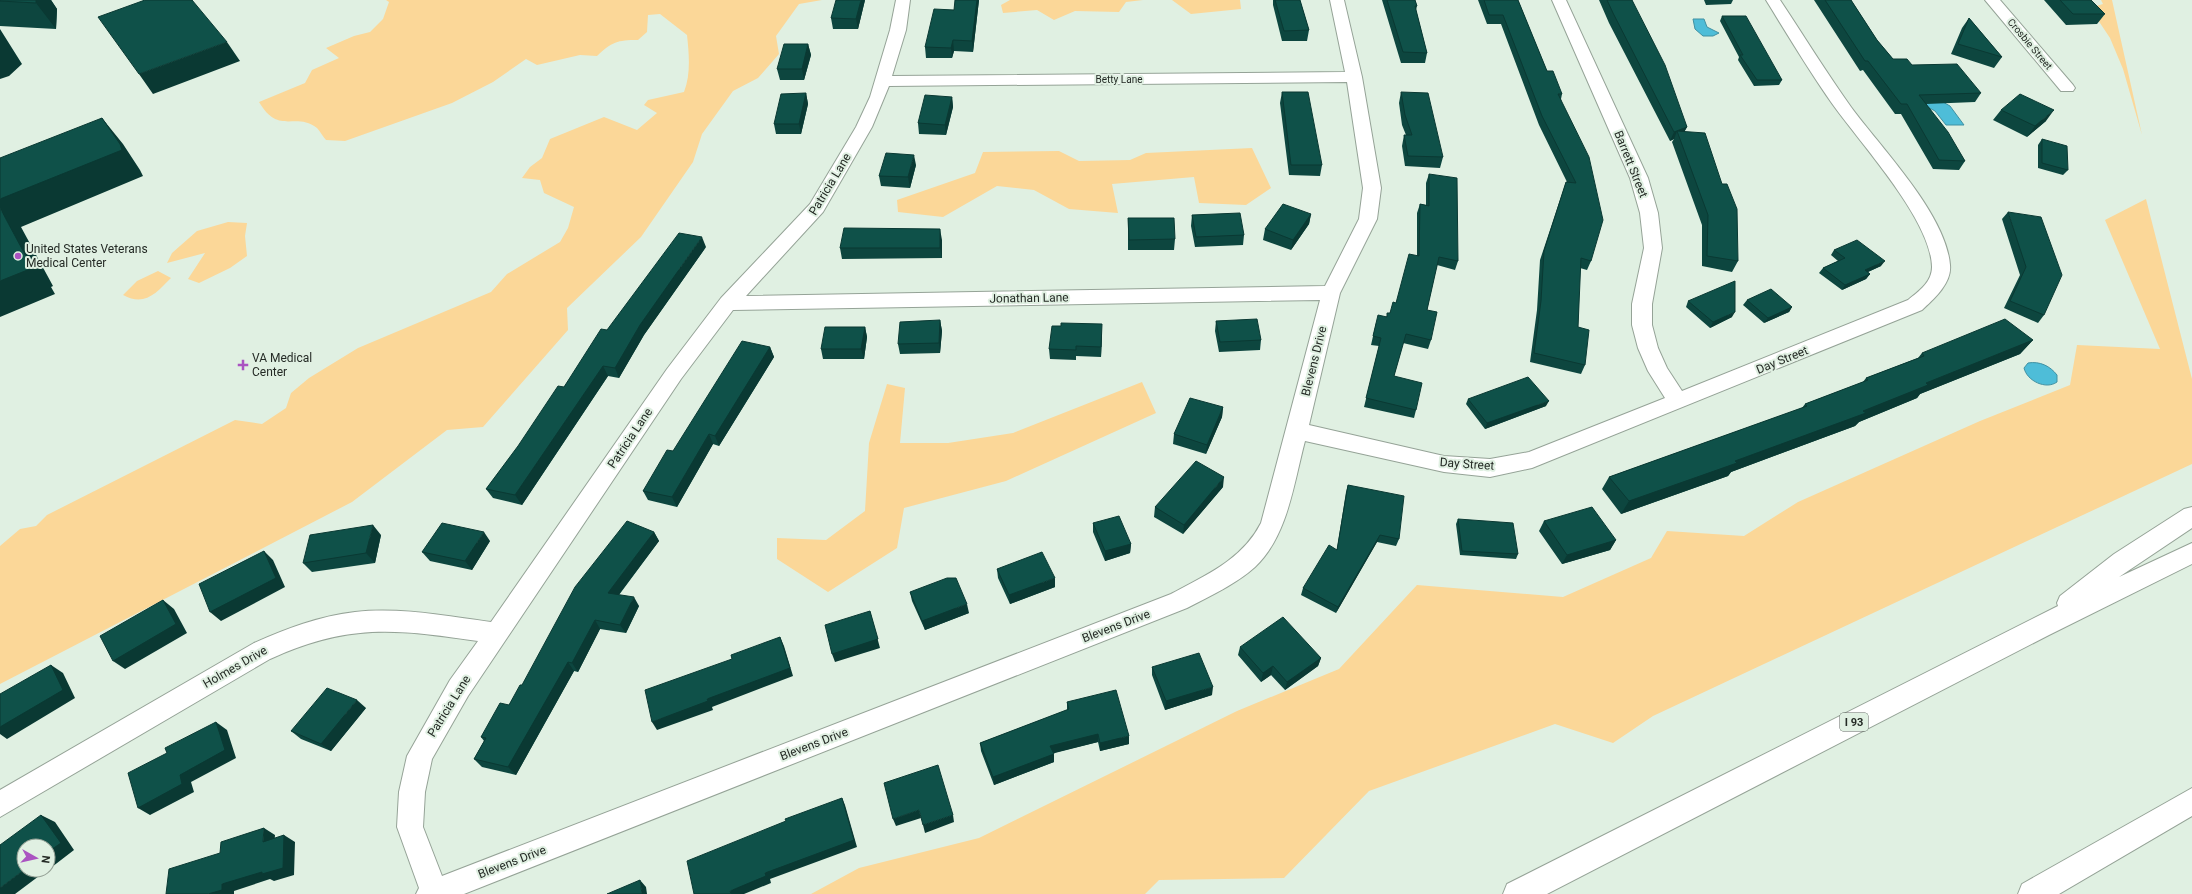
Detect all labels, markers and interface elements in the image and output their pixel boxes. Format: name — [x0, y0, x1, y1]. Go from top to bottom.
street label: Crosbie Street — [2006, 16, 2054, 72]
street label: Betty Lane — [1096, 74, 1142, 85]
street label: Barrett Street — [1611, 129, 1651, 200]
street label: Patricia Lane — [806, 151, 854, 217]
place label: United States Veterans Medical Center — [26, 242, 148, 270]
marker: United States Veterans Medical Center — [13, 251, 23, 261]
street label: Jonathan Lane — [989, 290, 1069, 306]
street label: Blevens Drive — [1299, 325, 1329, 397]
street label: Day Street — [1754, 343, 1810, 377]
place label: VA Medical Center — [252, 351, 312, 379]
marker: VA Medical Center — [237, 359, 249, 371]
street label: Patricia Lane — [605, 405, 655, 471]
street label: Day Street — [1439, 455, 1495, 473]
street label: Blevens Drive — [1080, 607, 1152, 645]
street label: Holmes Drive — [201, 643, 269, 691]
street label: Patricia Lane — [425, 673, 473, 739]
road number: I 93 — [1840, 713, 1868, 731]
street label: Blevens Drive — [778, 725, 850, 763]
north arrow — [16, 838, 56, 878]
street label: Blevens Drive — [476, 843, 548, 881]
text: N — [38, 855, 52, 864]

